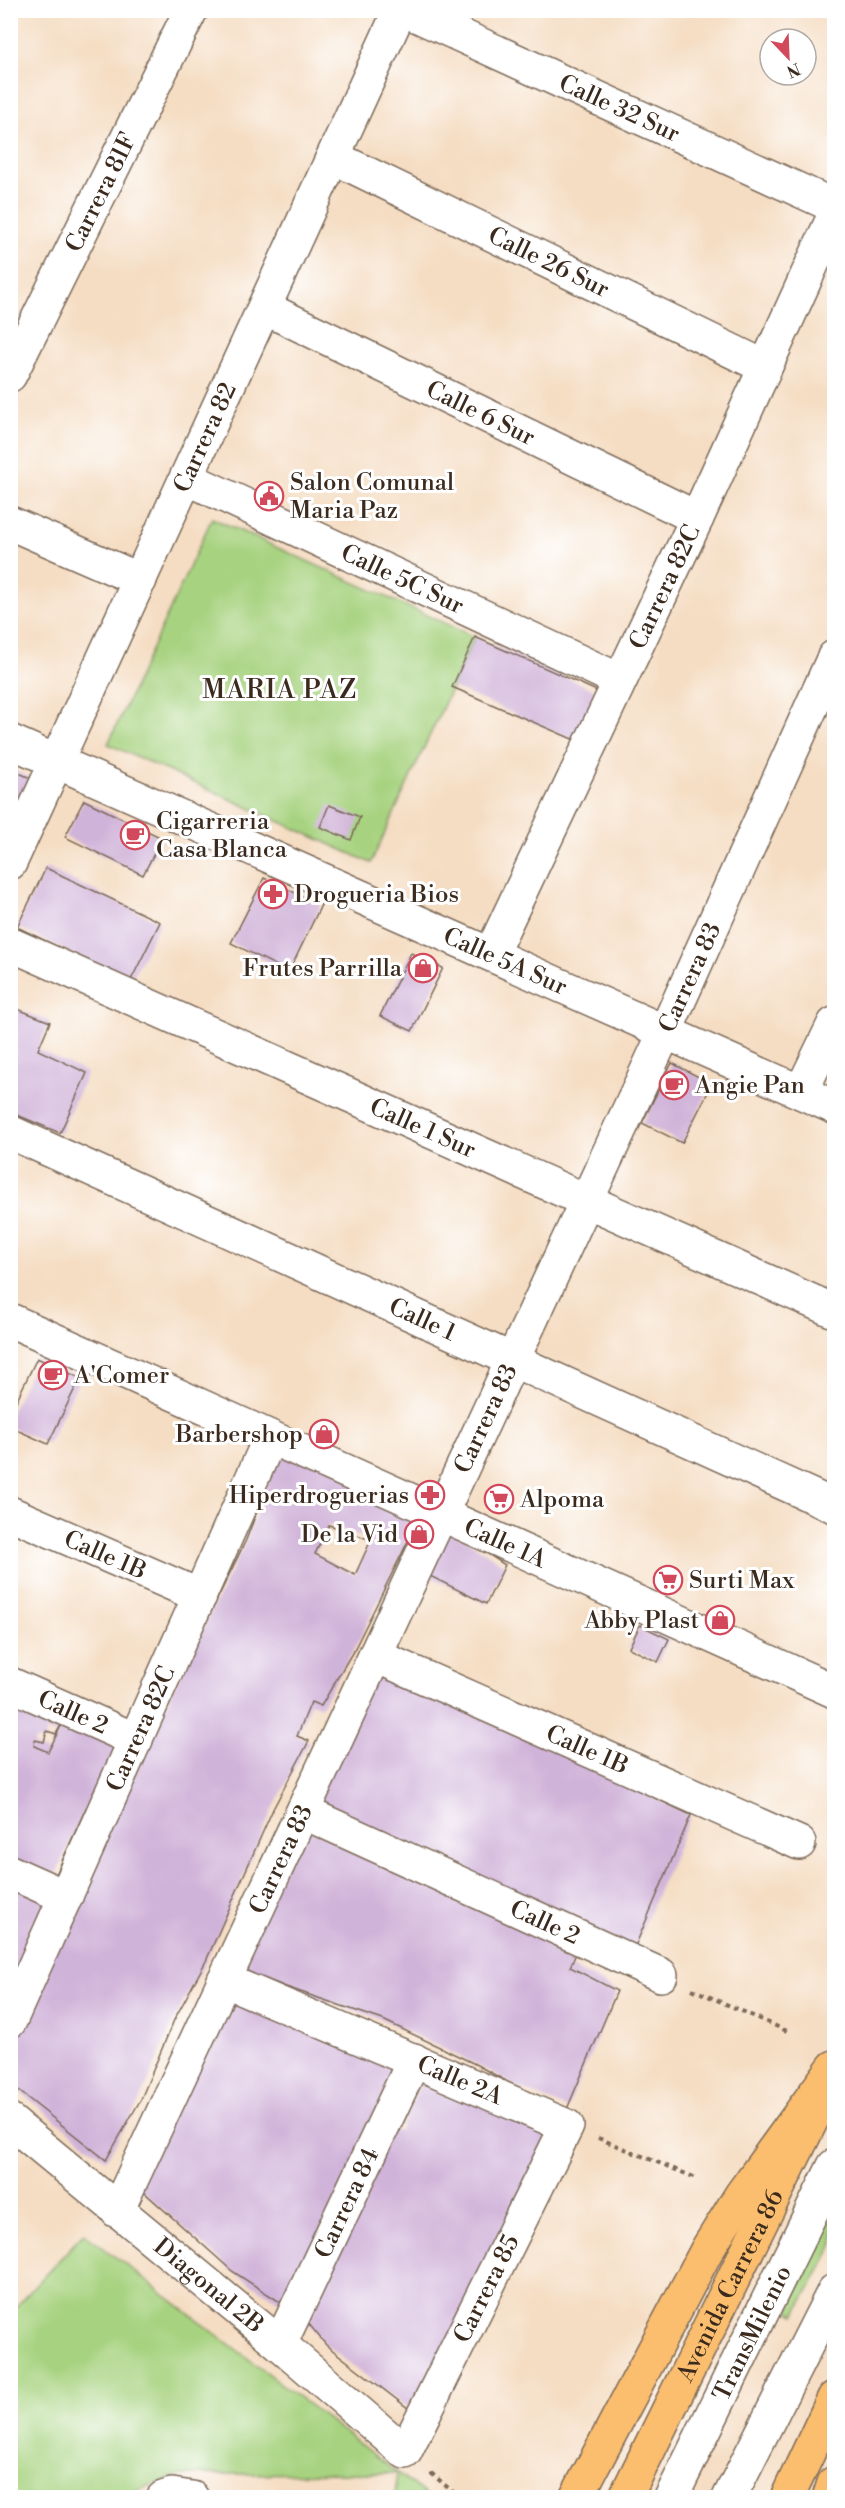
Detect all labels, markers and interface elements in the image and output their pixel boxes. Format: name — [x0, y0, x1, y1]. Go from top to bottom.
north arrow — [758, 27, 818, 87]
text: N — [783, 58, 803, 82]
street label: Calle 32 Sur — [554, 68, 684, 150]
street label: Carrera 81F — [59, 128, 144, 257]
street label: Calle 26 Sur — [483, 221, 614, 305]
street label: Calle 6 Sur — [421, 375, 540, 453]
street label: Carrera 82 — [167, 378, 244, 498]
place label: Salon Comunal Maria Paz — [290, 468, 454, 526]
public building icon: Salon Comunal Maria Paz — [253, 480, 285, 512]
street label: Carrera 82C — [623, 520, 708, 654]
street label: Calle 5C Sur — [336, 538, 469, 621]
district label: MARIA PAZ — [202, 674, 358, 706]
place label: Cigarreria Casa Blanca — [156, 807, 288, 865]
cafe icon: Cigarreria Casa Blanca — [119, 819, 151, 851]
pharmacy icon: Drogueria Bios — [257, 878, 289, 910]
place label: Drogueria Bios — [294, 880, 459, 910]
street label: Carrera 83 — [653, 918, 728, 1037]
street label: Calle 5A Sur — [438, 921, 572, 1003]
shop icon: Frutes Parrilla — [407, 952, 439, 984]
place label: Frutes Parrilla — [243, 954, 403, 984]
cafe icon: Angie Pan — [658, 1069, 690, 1101]
place label: Angie Pan — [694, 1071, 805, 1101]
street label: Calle 1 Sur — [365, 1092, 480, 1166]
street label: Calle 1 — [384, 1292, 461, 1349]
cafe icon: A'Comer — [37, 1359, 69, 1391]
street label: Carrera 83 — [448, 1359, 525, 1478]
place label: A'Comer — [73, 1361, 169, 1391]
shop icon: Barbershop — [308, 1418, 340, 1450]
place label: Barbershop — [174, 1420, 303, 1450]
pharmacy icon: Hiperdroguerias — [414, 1479, 446, 1511]
place label: Hiperdroguerias — [229, 1481, 409, 1511]
supermarket icon: Alpoma — [483, 1483, 515, 1515]
place label: Alpoma — [519, 1485, 605, 1515]
street label: Calle 1A — [459, 1512, 551, 1576]
shop icon: De la Vid — [403, 1518, 435, 1550]
place label: De la Vid — [301, 1520, 398, 1550]
street label: Calle 1B — [59, 1524, 151, 1587]
supermarket icon: Surti Max — [652, 1564, 684, 1596]
place label: Surti Max — [689, 1566, 795, 1596]
shop icon: Abby Plast — [704, 1604, 736, 1636]
place label: Abby Plast — [583, 1606, 700, 1636]
street label: Carrera 82C — [100, 1662, 182, 1797]
street label: Calle 2 — [33, 1684, 112, 1742]
street label: Calle 1B — [541, 1719, 633, 1782]
street label: Carrera 83 — [243, 1800, 320, 1919]
street label: Calle 2 — [505, 1894, 584, 1952]
street label: Calle 2A — [412, 2050, 507, 2113]
street label: Carrera 84 — [309, 2143, 386, 2263]
street label: Avenida Carrera 86 — [670, 2185, 791, 2388]
street label: Carrera 85 — [448, 2230, 527, 2348]
street label: Diagonal 2B — [147, 2232, 269, 2340]
street label: TransMilenio — [707, 2261, 799, 2406]

